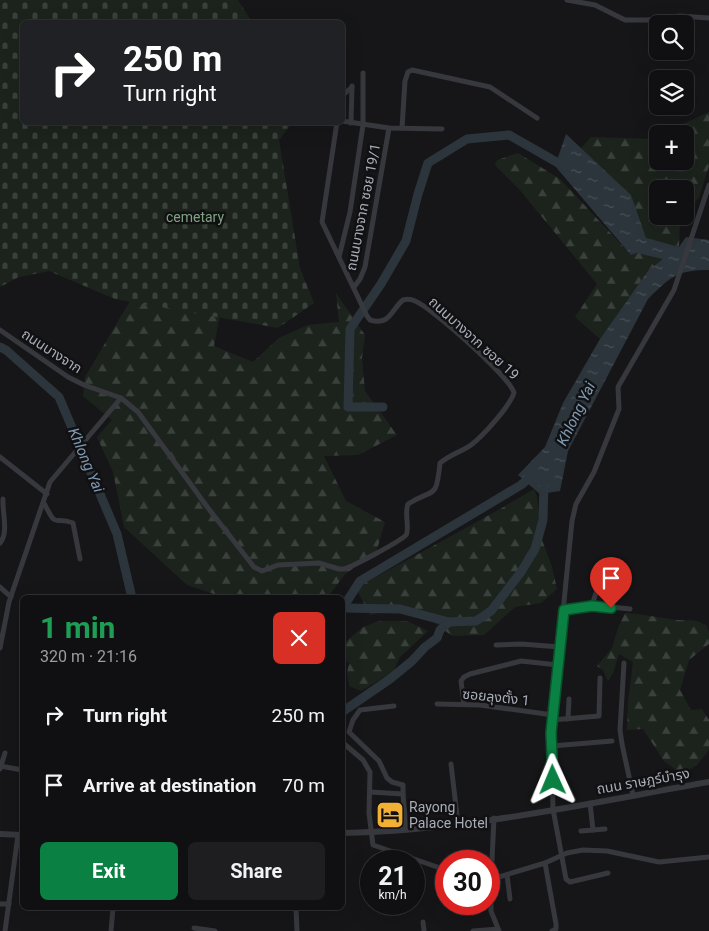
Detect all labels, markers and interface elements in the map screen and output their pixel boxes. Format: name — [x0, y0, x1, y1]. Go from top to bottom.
map controls — [649, 15, 694, 225]
button: search — [649, 15, 694, 60]
text: 250 m — [123, 39, 222, 80]
icon: right — [40, 40, 105, 105]
button: layers — [649, 70, 694, 115]
text: Turn right — [123, 81, 217, 106]
button: + — [649, 125, 694, 170]
street label: ถนนบางจาก ซอย 19/1 — [343, 142, 383, 272]
button: − — [649, 180, 694, 225]
park label: cemetary — [166, 209, 224, 225]
street label: ถนนบางจาก ซอย 19 — [426, 293, 522, 383]
street label: ถนนบางจาก — [19, 326, 85, 376]
water label: Khlong Yai — [553, 379, 599, 449]
water label: Khlong Yai — [64, 425, 108, 495]
pin — [590, 557, 632, 608]
icon: arrive — [597, 564, 625, 592]
text: 1 min — [40, 610, 115, 645]
button: close — [273, 612, 325, 664]
text: 320 m · 21:16 — [40, 647, 137, 666]
street label: ซอยลุงตั้ง 1 — [462, 684, 530, 709]
icon: right — [40, 701, 68, 729]
text: Turn right — [83, 704, 167, 727]
text: 250 m — [272, 704, 325, 727]
position arrow — [526, 753, 578, 805]
street label: ถนน ราษฎร์บำรุง — [595, 765, 691, 798]
icon: arrive — [40, 771, 68, 799]
text: Arrive at destination — [83, 774, 256, 797]
text: 70 m — [282, 774, 325, 797]
place label: Rayong Palace Hotel — [409, 799, 488, 831]
hotel icon: Rayong Palace Hotel — [375, 800, 405, 830]
button: Exit — [40, 842, 178, 900]
button: Share — [188, 842, 325, 900]
speed limit sign: 30 — [435, 850, 500, 915]
text: 21 — [378, 862, 407, 891]
text: km/h — [378, 888, 407, 902]

